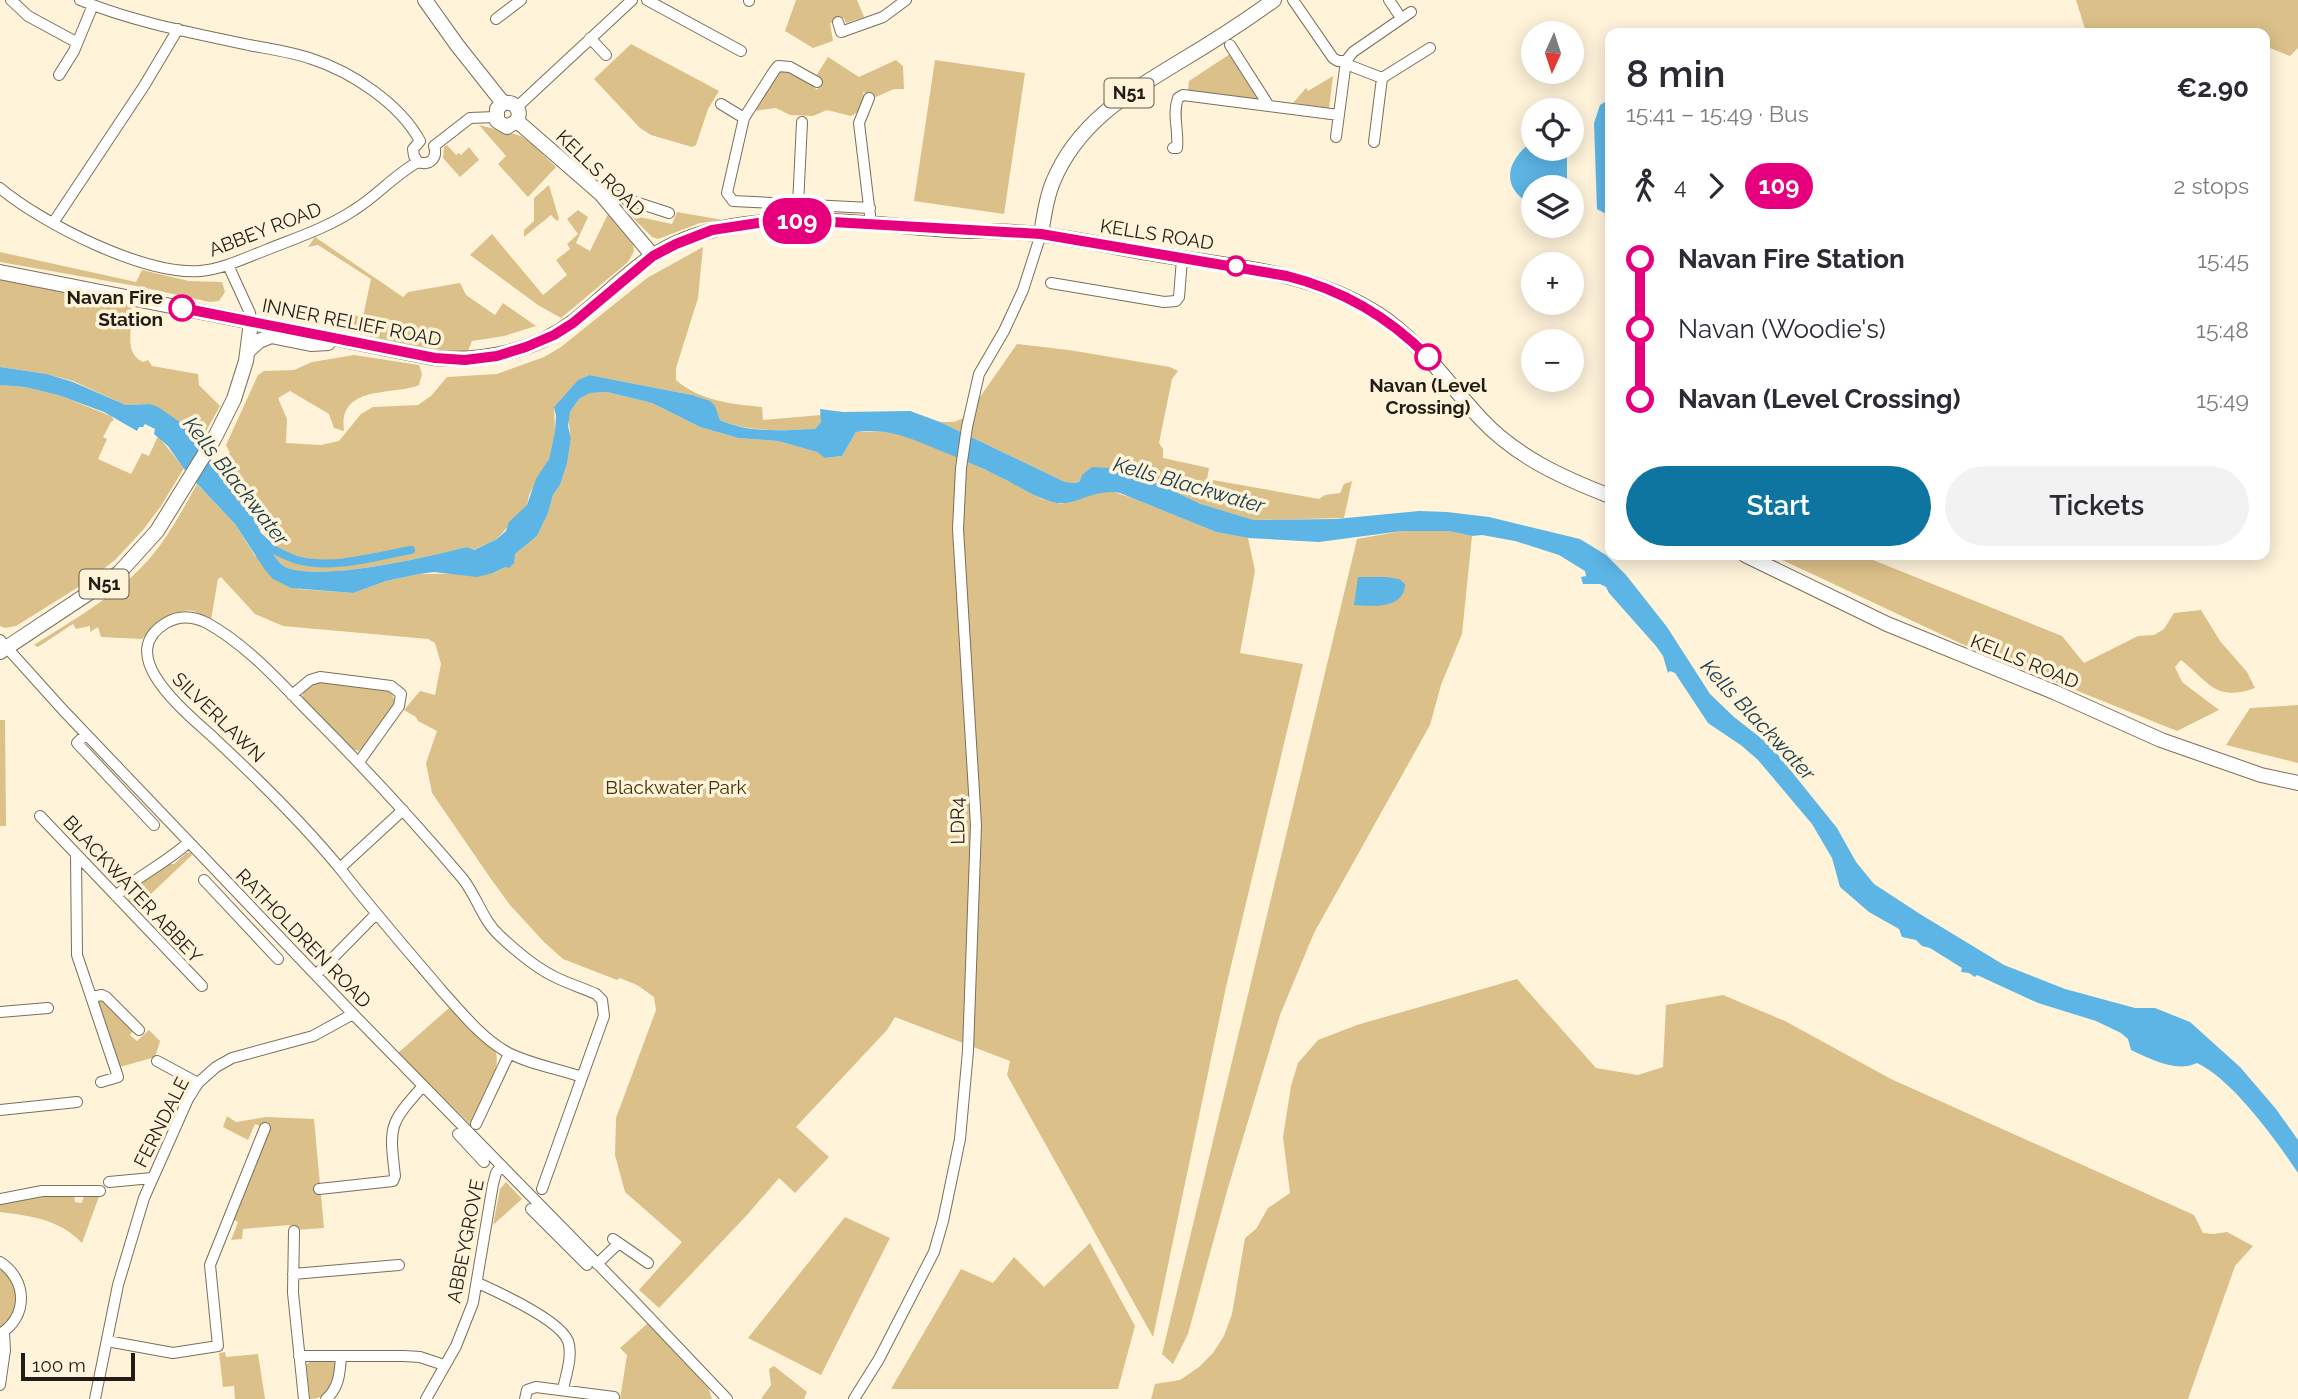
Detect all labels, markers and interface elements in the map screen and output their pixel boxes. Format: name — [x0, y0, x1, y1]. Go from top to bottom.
north arrow — [1521, 21, 1584, 84]
map controls — [1521, 21, 1584, 392]
text: 8 min — [1626, 51, 1725, 96]
text: €2.90 — [2176, 73, 2249, 103]
road number: N51 — [1104, 78, 1154, 108]
button: locate — [1521, 98, 1584, 161]
text: 15:41 – 15:49 · Bus — [1626, 100, 1809, 127]
street label: KELLS ROAD — [552, 125, 650, 221]
icon: walk — [1626, 167, 1664, 205]
icon: forward — [1697, 167, 1735, 205]
text: 109 — [1759, 171, 1799, 200]
text: 4 — [1674, 172, 1687, 199]
text: 2 stops — [2174, 172, 2249, 199]
button: layers — [1521, 175, 1584, 238]
street label: ABBEY ROAD — [206, 197, 324, 261]
line badge: 109 — [757, 198, 837, 244]
text: 109 — [777, 206, 817, 235]
street label: KELLS ROAD — [1099, 214, 1215, 254]
text: Navan Fire Station — [1678, 244, 1905, 274]
text: 15:45 — [2197, 246, 2249, 273]
button: + — [1521, 252, 1584, 315]
unlabelled marker — [1226, 256, 1246, 276]
place label: Navan Fire Station — [67, 286, 163, 330]
street label: INNER RELIEF ROAD — [260, 294, 444, 350]
marker: Navan Fire Station — [169, 295, 195, 321]
text: Navan (Woodie's) — [1678, 314, 1886, 344]
text: 15:48 — [2196, 316, 2249, 343]
button: − — [1521, 329, 1584, 392]
marker: Navan (Level Crossing) — [1415, 344, 1441, 370]
place label: Navan (Level Crossing) — [1369, 374, 1488, 418]
text: Navan (Level Crossing) — [1678, 384, 1960, 414]
text: 15:49 — [2196, 386, 2249, 413]
water label: Kells Blackwater — [178, 411, 295, 551]
water label: Kells Blackwater — [1111, 451, 1269, 518]
button: Start — [1626, 466, 1931, 546]
button: Tickets — [1945, 466, 2249, 546]
road number: N51 — [80, 570, 128, 598]
street label: KELLS ROAD — [1968, 629, 2082, 693]
water label: Kells Blackwater — [1696, 654, 1821, 786]
street label: SILVERLAWN — [168, 668, 270, 766]
park label: Blackwater Park — [605, 776, 747, 798]
street label: LDR4 — [946, 797, 968, 845]
street label: BLACKWATER ABBEY — [59, 811, 207, 968]
street label: RATHOLDREN ROAD — [232, 864, 376, 1012]
street label: FERNDALE — [129, 1073, 193, 1171]
street label: ABBEYGROVE — [442, 1177, 488, 1305]
scale bar — [21, 1350, 135, 1382]
text: 100 m — [32, 1354, 86, 1376]

